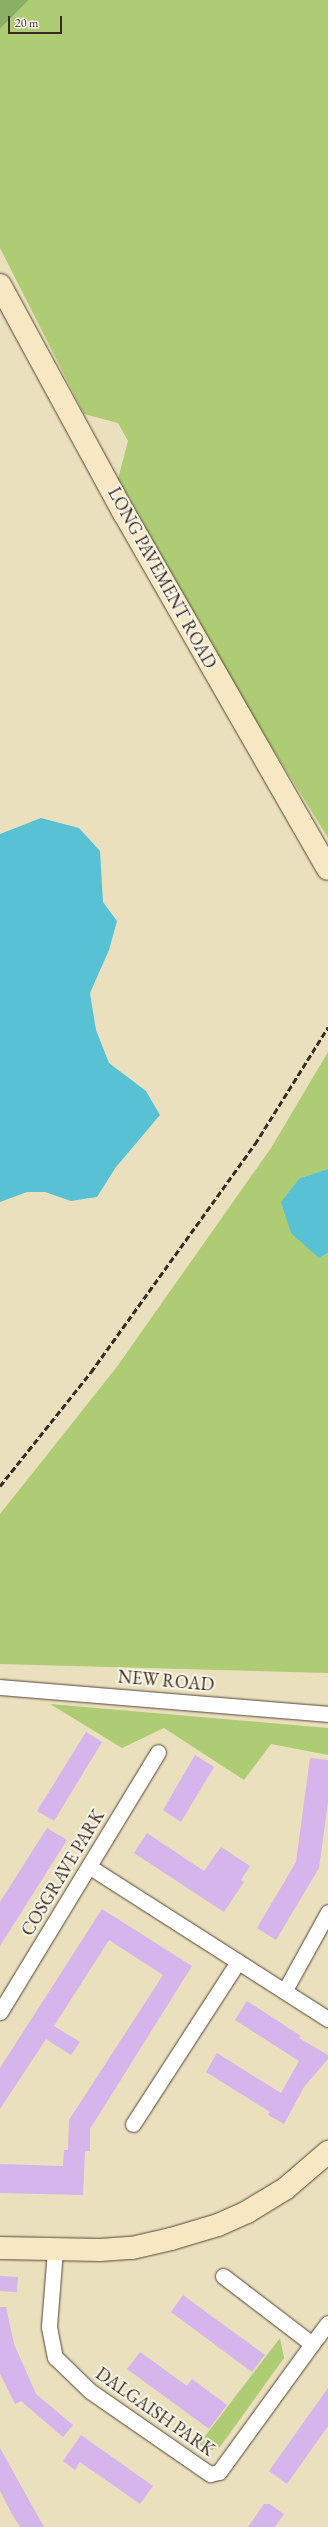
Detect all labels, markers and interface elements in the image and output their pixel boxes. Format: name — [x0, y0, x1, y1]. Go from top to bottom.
scale bar — [10, 8, 64, 34]
text: 20 m — [15, 15, 38, 31]
street label: LONG PAVEMENT ROAD — [103, 484, 221, 672]
street label: NEW ROAD — [117, 1666, 215, 1696]
street label: COSGRAVE PARK — [17, 1806, 109, 1940]
street label: DALGAISH PARK — [91, 2363, 219, 2461]

